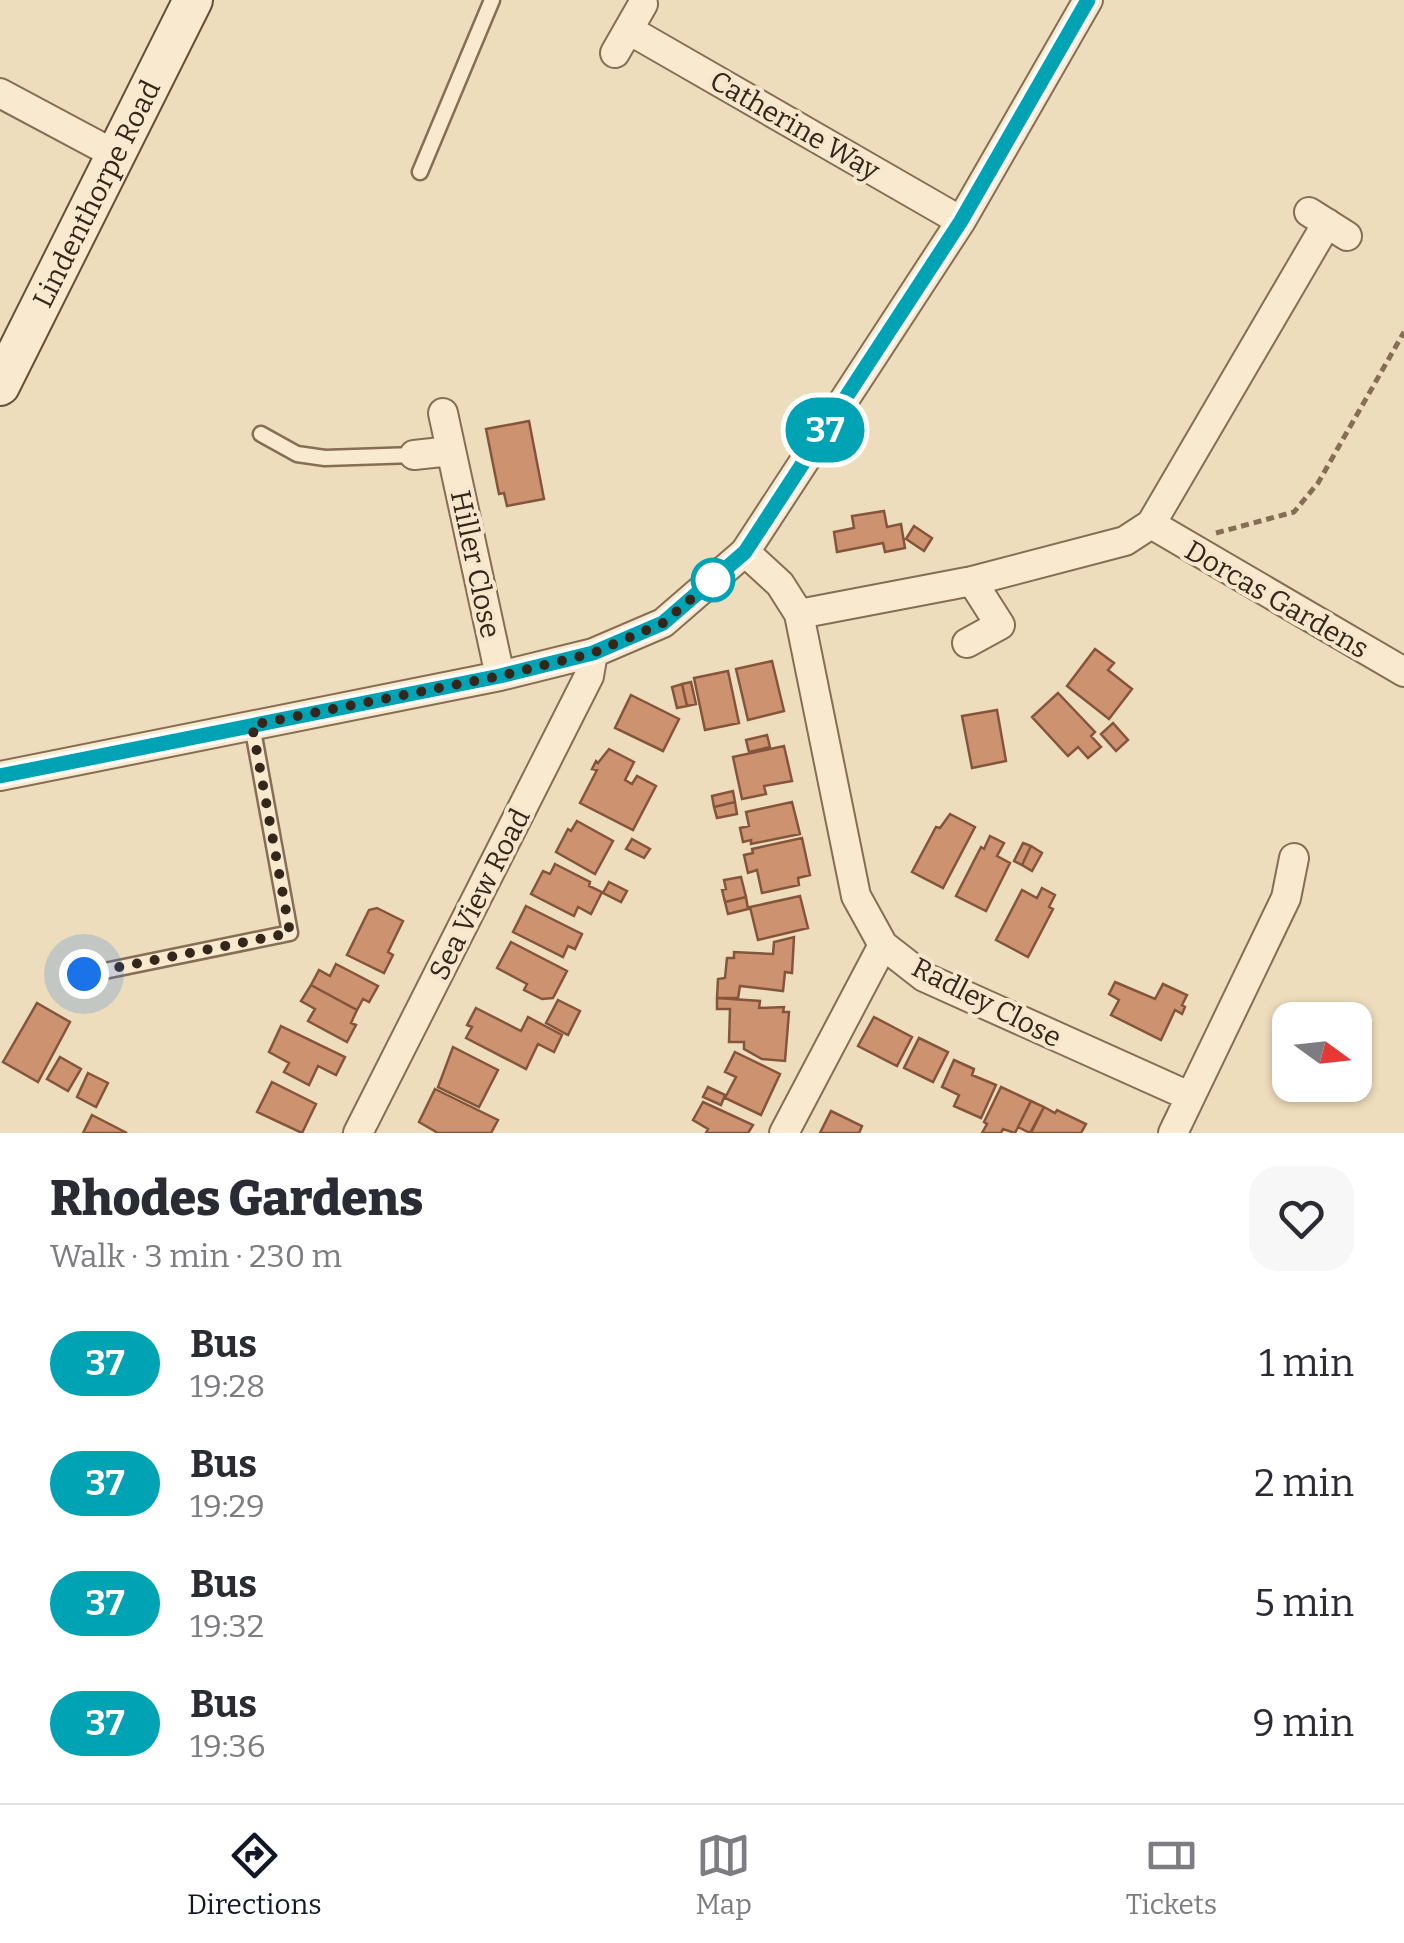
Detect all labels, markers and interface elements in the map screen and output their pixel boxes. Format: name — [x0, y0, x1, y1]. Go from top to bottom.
street label: Catherine Way — [704, 64, 885, 187]
street label: Lindenthorpe Road — [26, 75, 167, 313]
line badge: 37 — [780, 398, 870, 462]
text: 37 — [806, 409, 845, 451]
street label: Hiller Close — [444, 487, 507, 641]
street label: Dorcas Gardens — [1179, 534, 1374, 665]
unlabelled marker — [692, 559, 734, 601]
street label: Sea View Road — [422, 803, 537, 985]
your location — [59, 949, 109, 999]
street label: Radley Close — [907, 951, 1067, 1054]
north arrow — [1272, 1002, 1372, 1102]
map controls — [1272, 1002, 1372, 1102]
button: heart — [1249, 1166, 1354, 1271]
text: Rhodes Gardens — [50, 1170, 423, 1228]
text: Walk · 3 min · 230 m — [50, 1237, 342, 1275]
text: Bus — [190, 1321, 257, 1367]
text: 1 min — [1259, 1340, 1354, 1386]
text: 37 — [86, 1342, 125, 1384]
text: 19:28 — [190, 1367, 265, 1405]
text: Bus — [190, 1441, 257, 1487]
text: 2 min — [1254, 1460, 1354, 1506]
text: 37 — [86, 1462, 125, 1504]
text: 19:29 — [190, 1487, 265, 1525]
text: Bus — [190, 1561, 257, 1607]
text: 5 min — [1254, 1580, 1354, 1626]
text: 37 — [86, 1582, 125, 1624]
text: 19:32 — [190, 1607, 264, 1645]
text: Bus — [190, 1681, 257, 1727]
text: 9 min — [1253, 1700, 1354, 1746]
text: 37 — [86, 1702, 125, 1744]
text: 19:36 — [190, 1727, 266, 1765]
tab: Directions — [187, 1828, 322, 1921]
tab: Map — [695, 1828, 752, 1921]
tab: Tickets — [1126, 1828, 1217, 1921]

